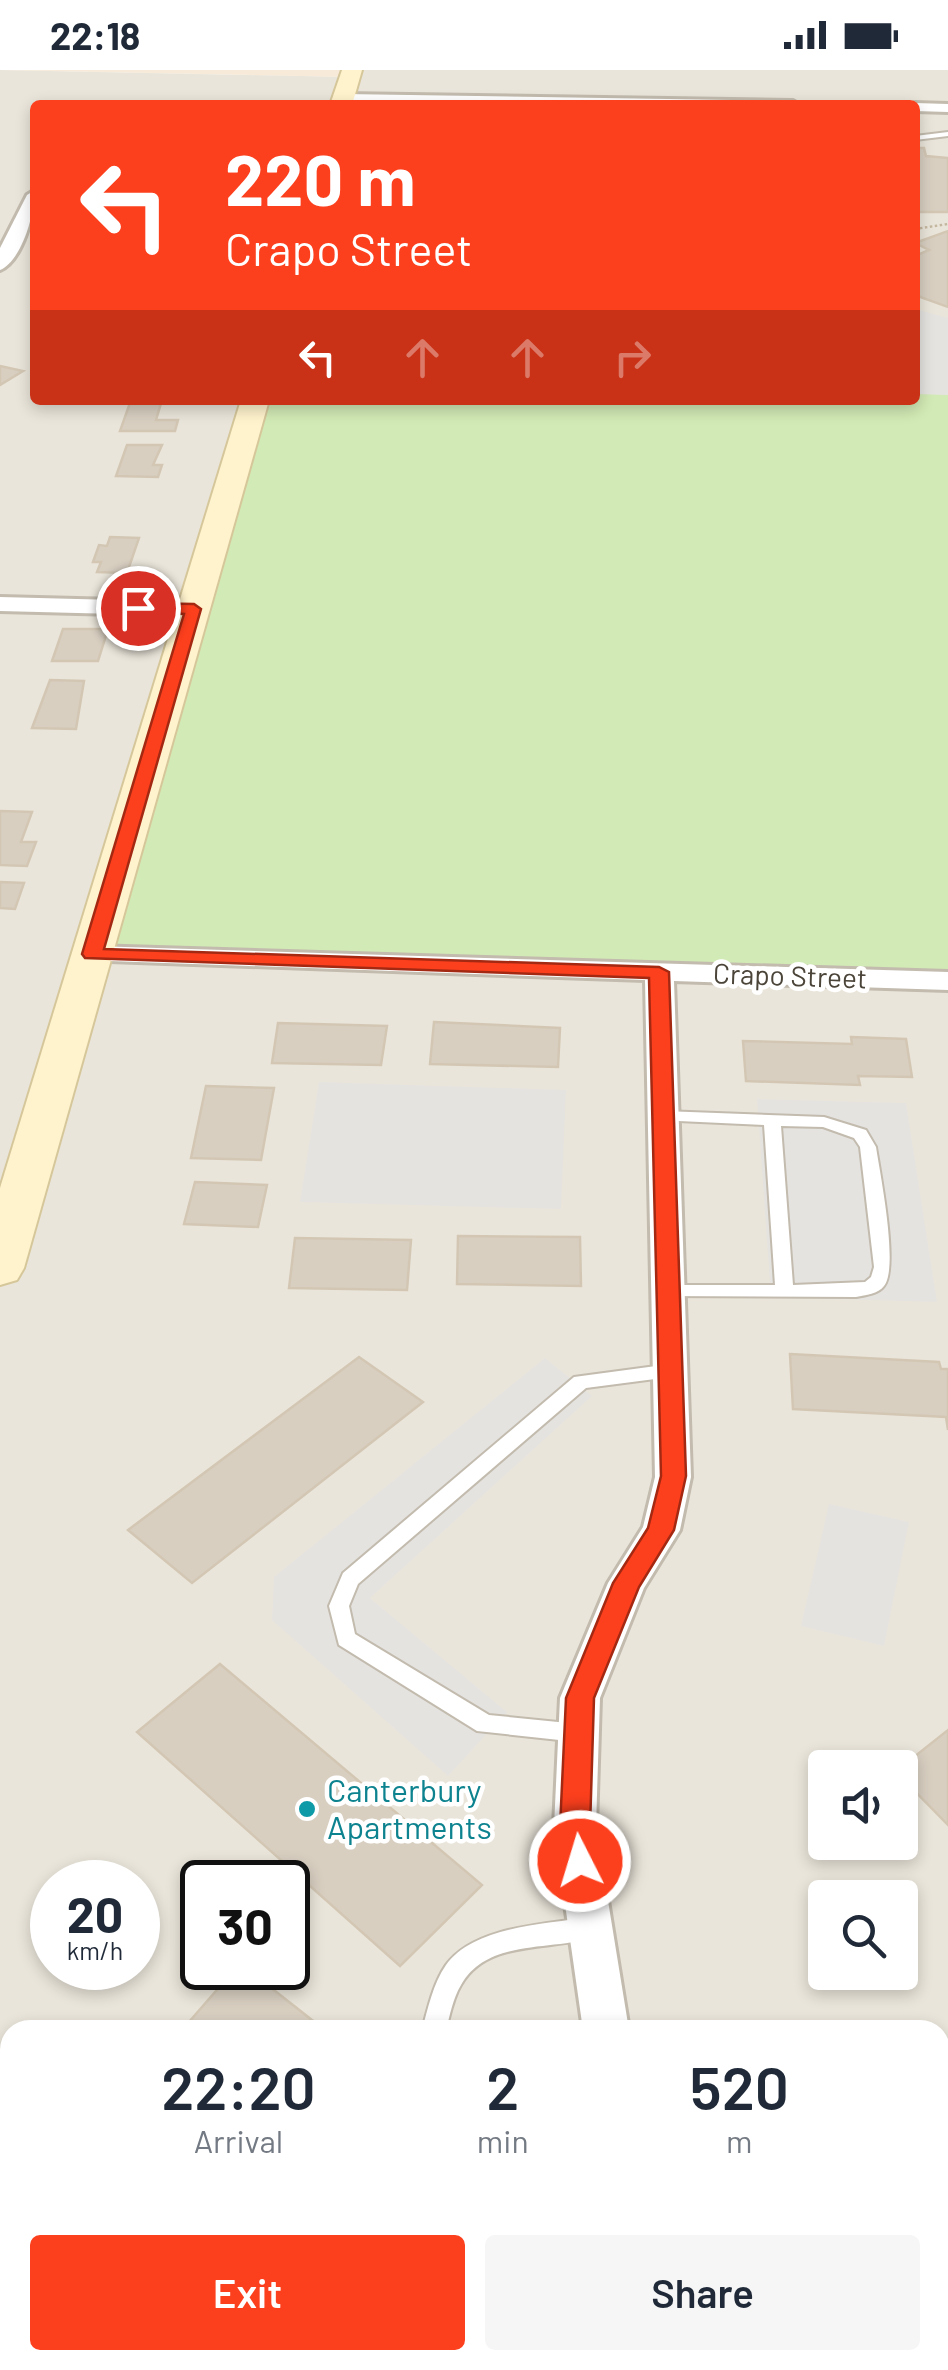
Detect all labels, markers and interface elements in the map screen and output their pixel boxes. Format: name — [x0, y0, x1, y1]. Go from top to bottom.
text: 22:18 — [50, 12, 140, 58]
text: 220 m — [225, 136, 416, 220]
icon: left — [60, 140, 190, 270]
text: Crapo Street — [225, 221, 473, 275]
icon: left — [290, 330, 345, 385]
icon: ahead — [395, 330, 450, 385]
icon: ahead — [500, 330, 555, 385]
icon: right — [605, 330, 660, 385]
pin — [96, 566, 181, 651]
icon: arrive — [111, 581, 166, 636]
street label: Crapo Street — [712, 955, 868, 995]
map controls — [808, 1750, 918, 1990]
button: sound — [808, 1750, 918, 1860]
place label: Canterbury Apartments — [327, 1770, 492, 1845]
marker: Canterbury Apartments — [296, 1798, 318, 1820]
position arrow — [528, 1809, 632, 1913]
speed limit sign: 30 — [180, 1860, 310, 1990]
button: search — [808, 1880, 918, 1990]
text: 20 — [67, 1883, 123, 1943]
text: km/h — [67, 1935, 123, 1965]
text: 22:20 — [161, 2050, 316, 2122]
text: 2 — [486, 2050, 519, 2122]
text: 520 — [690, 2050, 789, 2122]
text: Arrival — [194, 2121, 283, 2159]
text: min — [477, 2121, 529, 2159]
text: m — [726, 2121, 753, 2159]
button: Exit — [30, 2235, 465, 2350]
button: Share — [485, 2235, 920, 2350]

